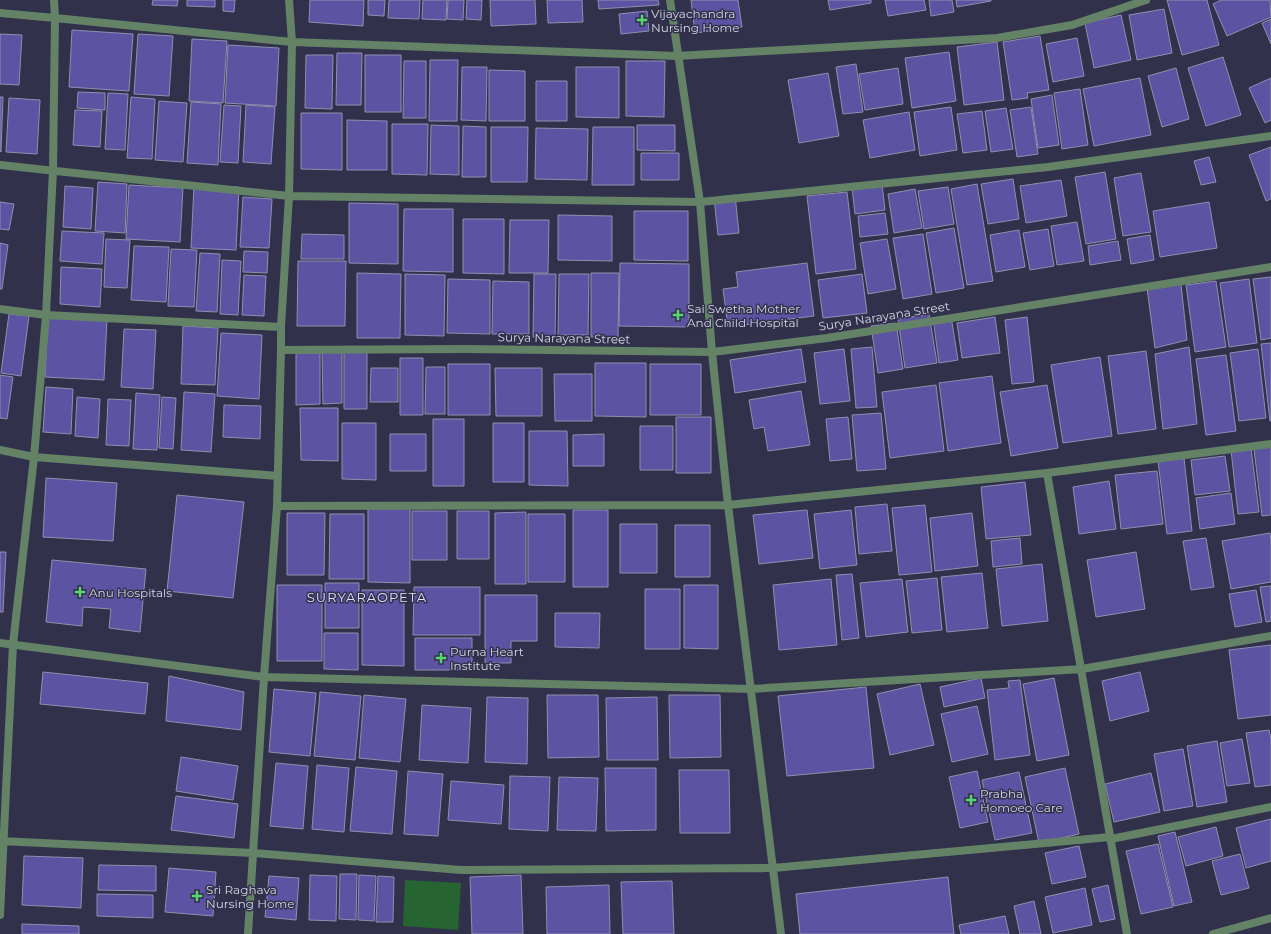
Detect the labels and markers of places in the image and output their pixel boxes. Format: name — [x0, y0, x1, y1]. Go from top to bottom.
place label: Vijayachandra Nursing Home — [651, 6, 739, 35]
marker: Vijayachandra Nursing Home — [636, 14, 648, 26]
place label: Sai Swetha Mother And Child Hospital — [687, 301, 800, 330]
marker: Sai Swetha Mother And Child Hospital — [672, 309, 684, 321]
place label: Anu Hospitals — [89, 585, 172, 600]
marker: Anu Hospitals — [74, 586, 86, 598]
place label: Purna Heart Institute — [450, 644, 524, 673]
marker: Purna Heart Institute — [435, 652, 447, 664]
place label: Prabha Homoeo Care — [980, 786, 1063, 815]
marker: Prabha Homoeo Care — [965, 794, 977, 806]
place label: Sri Raghava Nursing Home — [206, 882, 294, 911]
marker: Sri Raghava Nursing Home — [191, 890, 203, 902]

